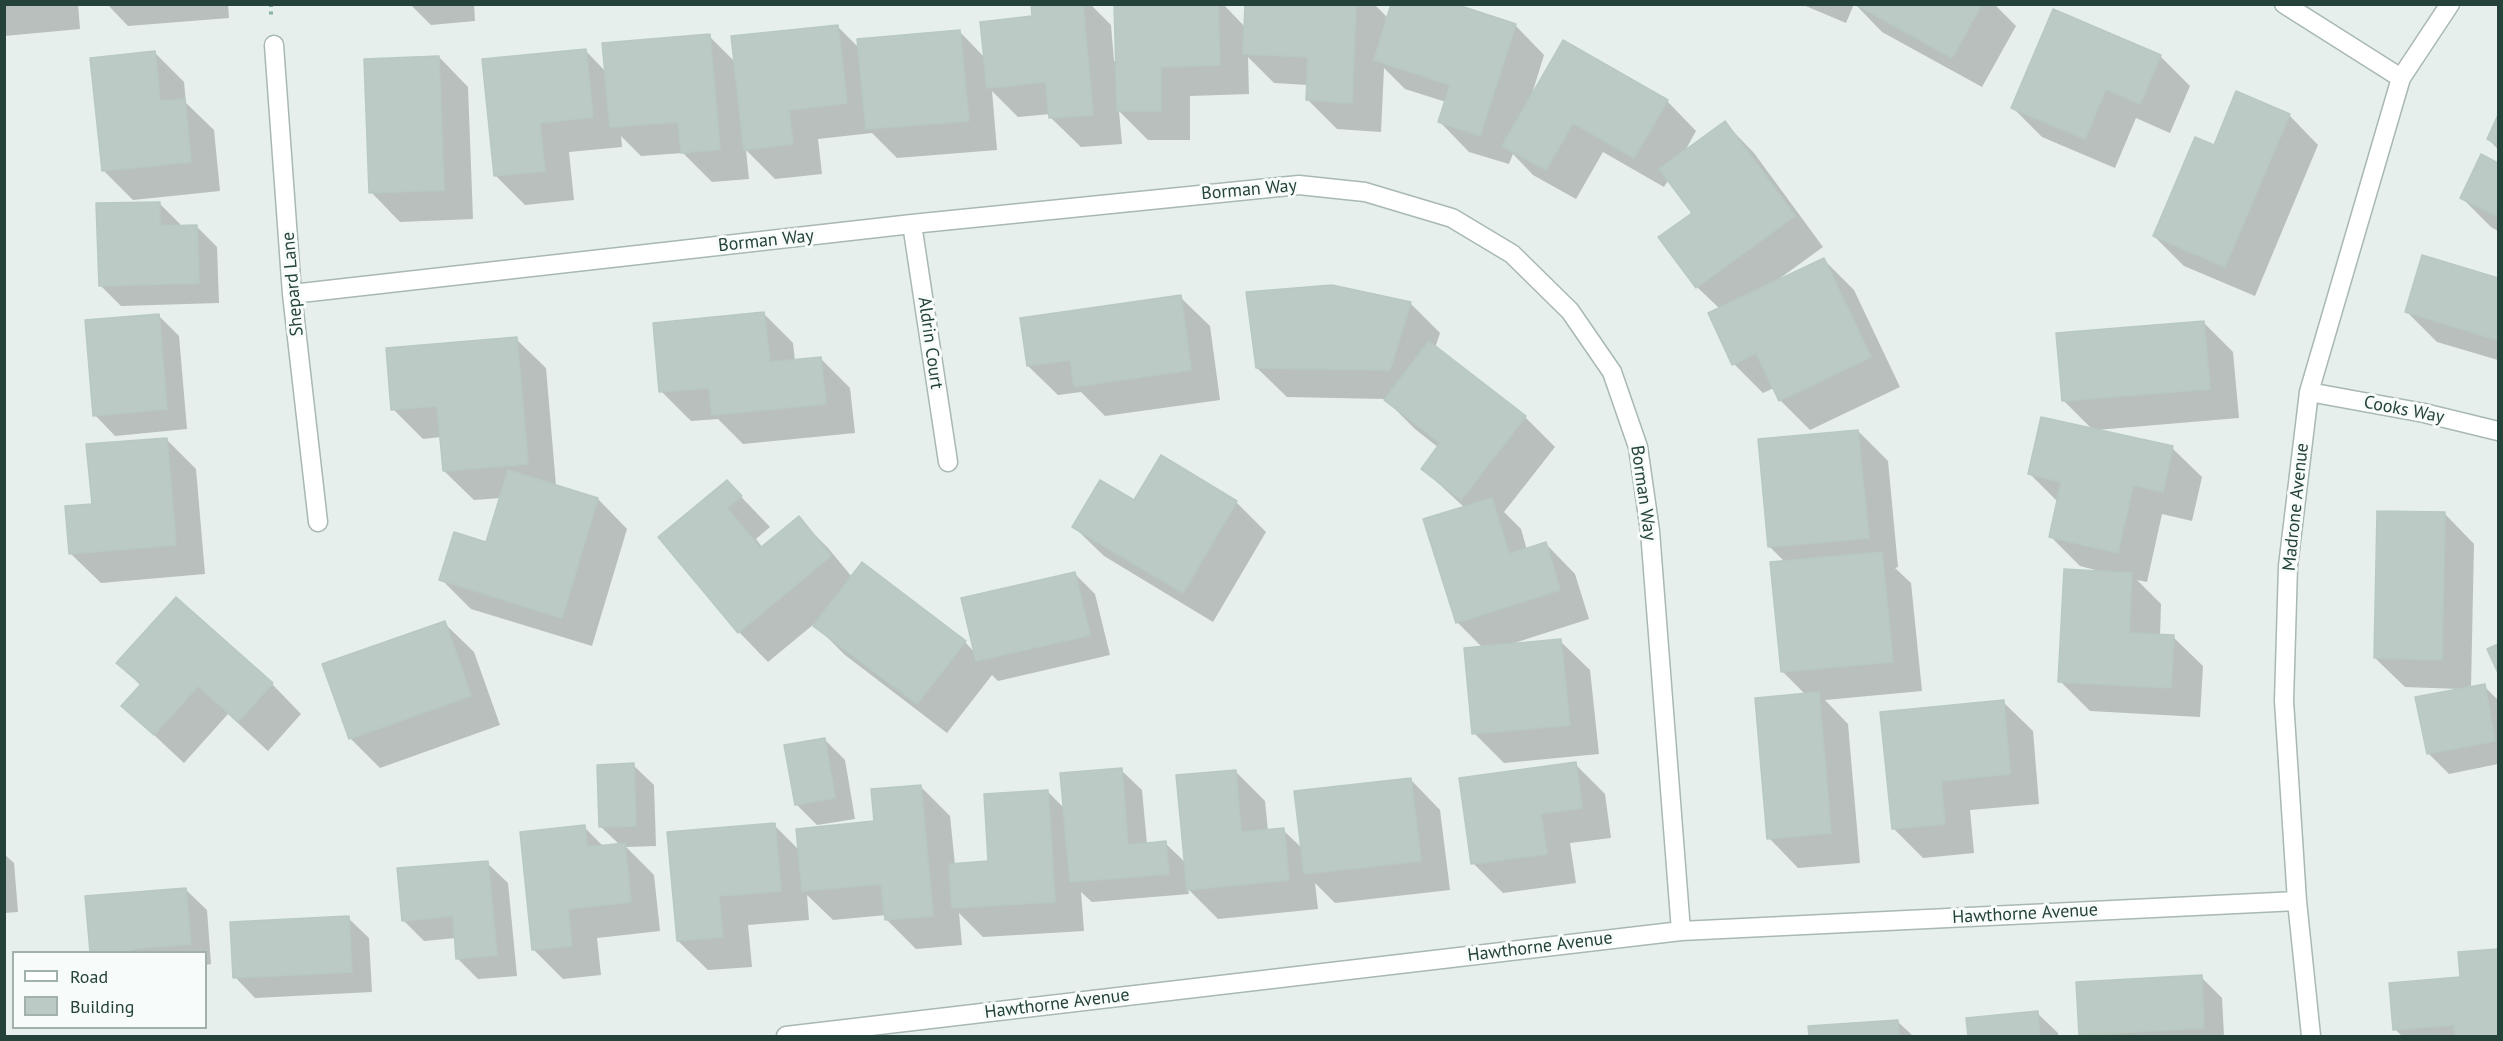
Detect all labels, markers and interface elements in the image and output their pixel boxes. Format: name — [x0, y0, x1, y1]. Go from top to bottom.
street label: Borman Way — [1200, 175, 1298, 205]
street label: Borman Way — [717, 225, 815, 257]
street label: Shepard Lane — [278, 231, 308, 337]
street label: Aldrin Court — [913, 296, 947, 390]
street label: Cooks Way — [2362, 392, 2446, 428]
street label: Madrone Avenue — [2279, 442, 2313, 572]
street label: Borman Way — [1626, 444, 1660, 542]
street label: Hawthorne Avenue — [1952, 899, 2098, 929]
street label: Hawthorne Avenue — [1466, 927, 1614, 967]
legend — [12, 951, 207, 1029]
text: Road — [70, 965, 108, 988]
street label: Hawthorne Avenue — [983, 984, 1131, 1024]
text: Building — [70, 995, 134, 1018]

